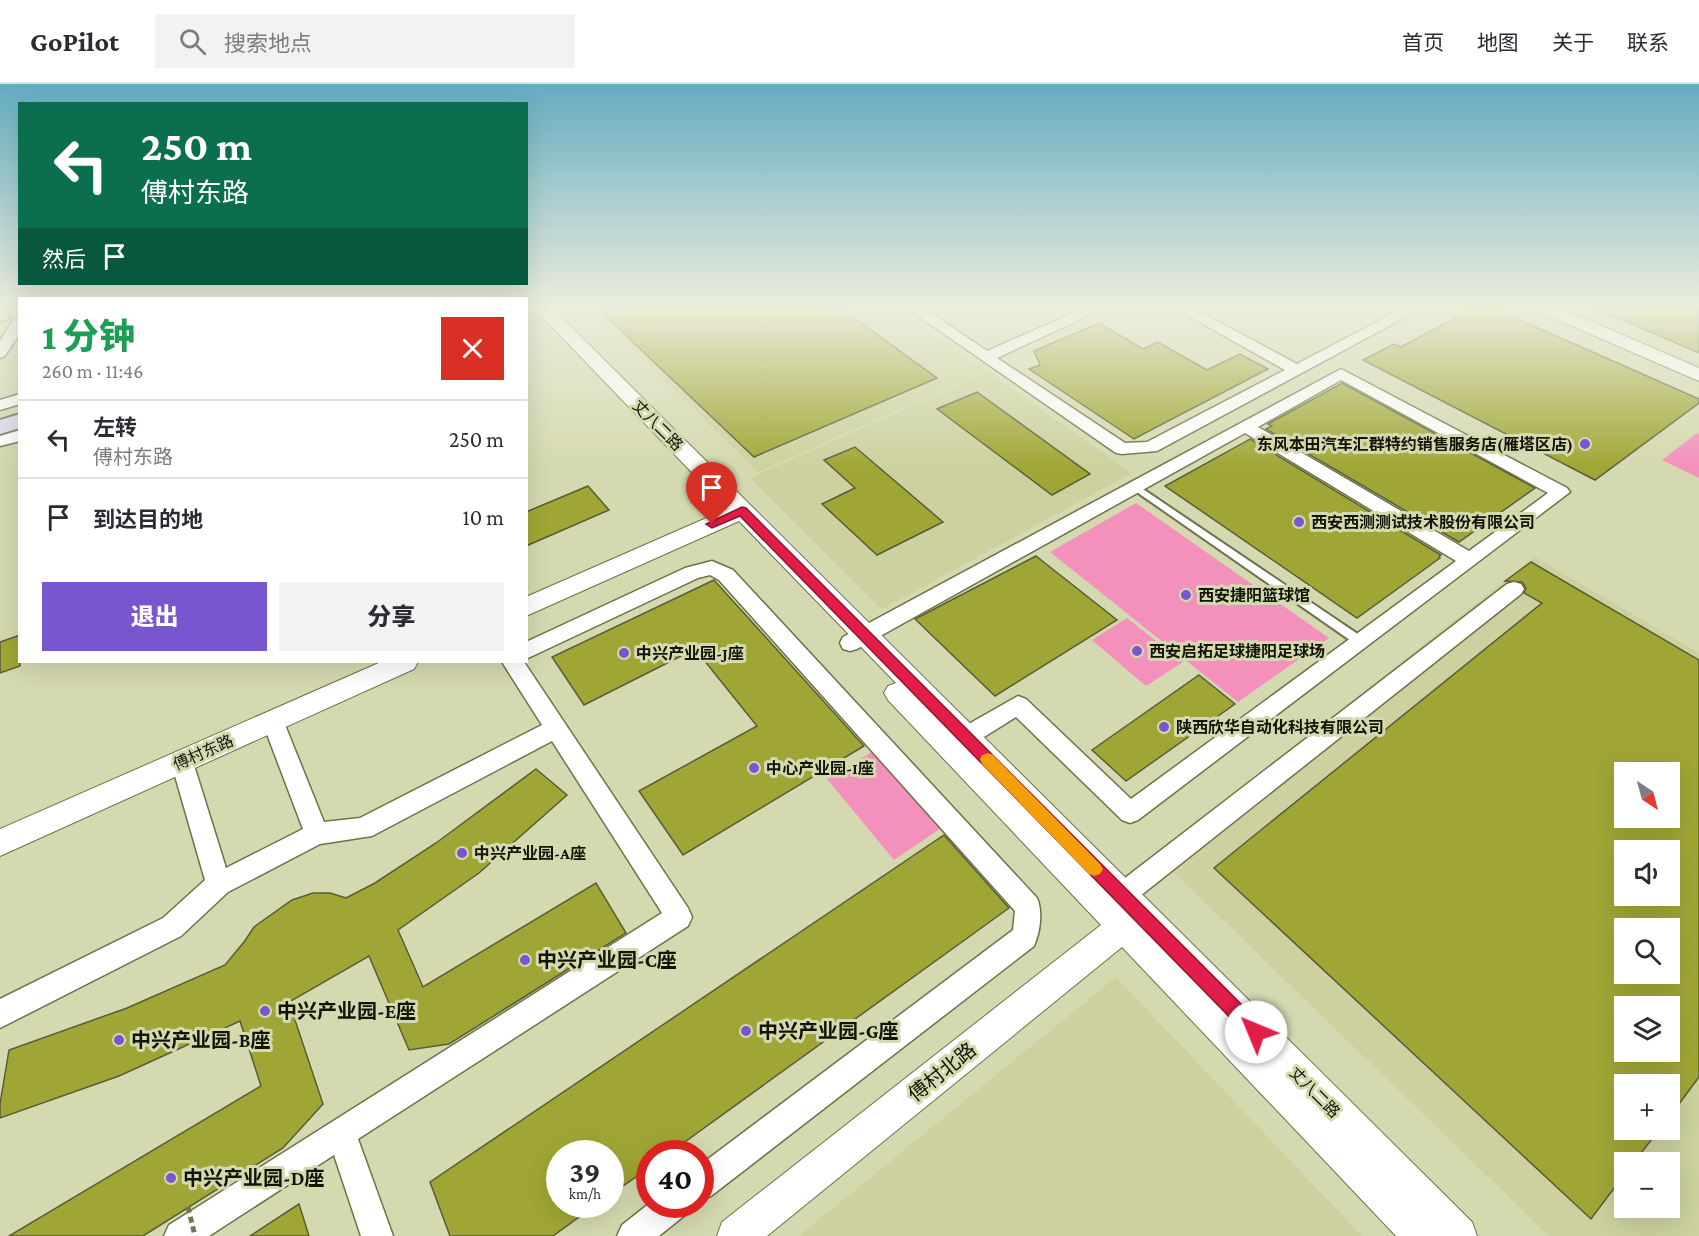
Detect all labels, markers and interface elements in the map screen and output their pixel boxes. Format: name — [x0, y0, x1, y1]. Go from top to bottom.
search box — [155, 14, 575, 68]
icon: search — [176, 25, 209, 58]
text: GoPilot — [30, 26, 119, 57]
text: 搜索地点 — [224, 31, 312, 56]
text: 首页 — [1402, 31, 1444, 55]
text: 地图 — [1477, 31, 1519, 55]
text: 关于 — [1552, 31, 1594, 55]
text: 联系 — [1627, 31, 1669, 55]
text: 250 m — [141, 122, 252, 169]
icon: left — [42, 126, 120, 204]
text: 傅村东路 — [141, 178, 249, 208]
icon: arrive — [98, 240, 131, 273]
text: 然后 — [42, 247, 86, 272]
text: 1 分钟 — [42, 317, 135, 357]
button: close — [441, 317, 504, 380]
text: 260 m · 11:46 — [42, 360, 143, 382]
street label: 丈八二路 — [629, 397, 686, 454]
text: 左转 — [93, 415, 137, 440]
icon: left — [42, 423, 75, 456]
text: 250 m — [449, 427, 504, 452]
place label: 东风本田汽车汇群特约销售服务店(雁塔区店) — [1257, 436, 1573, 454]
marker: 东风本田汽车汇群特约销售服务店(雁塔区店) — [1578, 437, 1592, 451]
text: 傅村东路 — [93, 446, 173, 468]
pin — [686, 462, 737, 524]
icon: arrive — [695, 471, 728, 504]
icon: arrive — [42, 501, 75, 534]
text: 10 m — [462, 505, 504, 530]
text: 到达目的地 — [93, 507, 203, 532]
place label: 西安西测测试技术股份有限公司 — [1311, 513, 1535, 531]
marker: 西安西测测试技术股份有限公司 — [1292, 515, 1306, 529]
button: 退出 — [42, 582, 267, 651]
button: 分享 — [279, 582, 504, 651]
place label: 西安捷阳篮球馆 — [1198, 587, 1310, 604]
marker: 西安捷阳篮球馆 — [1179, 588, 1193, 602]
place label: 西安启拓足球捷阳足球场 — [1149, 643, 1325, 660]
marker: 西安启拓足球捷阳足球场 — [1130, 644, 1144, 658]
place label: 中兴产业园-J座 — [636, 645, 744, 662]
marker: 中兴产业园-J座 — [617, 646, 631, 660]
place label: 陕西欣华自动化科技有限公司 — [1176, 718, 1384, 736]
marker: 陕西欣华自动化科技有限公司 — [1157, 720, 1171, 734]
street label: 傅村东路 — [171, 732, 236, 773]
place label: 中心产业园-I座 — [766, 760, 874, 777]
marker: 中心产业园-I座 — [747, 761, 761, 775]
north arrow — [1614, 762, 1680, 828]
map controls — [1614, 762, 1680, 1218]
button: sound — [1614, 840, 1680, 906]
place label: 中兴产业园-A座 — [474, 845, 586, 862]
marker: 中兴产业园-A座 — [455, 846, 469, 860]
button: search — [1614, 918, 1680, 984]
place label: 中兴产业园-C座 — [537, 949, 677, 971]
marker: 中兴产业园-C座 — [518, 953, 532, 967]
button: layers — [1614, 996, 1680, 1062]
place label: 中兴产业园-E座 — [277, 1000, 416, 1022]
position arrow — [1224, 1000, 1288, 1064]
marker: 中兴产业园-E座 — [258, 1004, 272, 1018]
place label: 中兴产业园-G座 — [758, 1020, 899, 1042]
marker: 中兴产业园-G座 — [739, 1024, 753, 1038]
place label: 中兴产业园-B座 — [131, 1029, 270, 1051]
marker: 中兴产业园-B座 — [112, 1033, 126, 1047]
street label: 傅村北路 — [904, 1038, 980, 1106]
street label: 丈八二路 — [1286, 1064, 1343, 1121]
button: + — [1614, 1074, 1680, 1140]
speed limit sign: 40 — [636, 1140, 714, 1218]
button: − — [1614, 1152, 1680, 1218]
text: 39 — [569, 1155, 601, 1188]
place label: 中兴产业园-D座 — [183, 1167, 324, 1189]
marker: 中兴产业园-D座 — [164, 1171, 178, 1185]
text: km/h — [569, 1186, 601, 1202]

